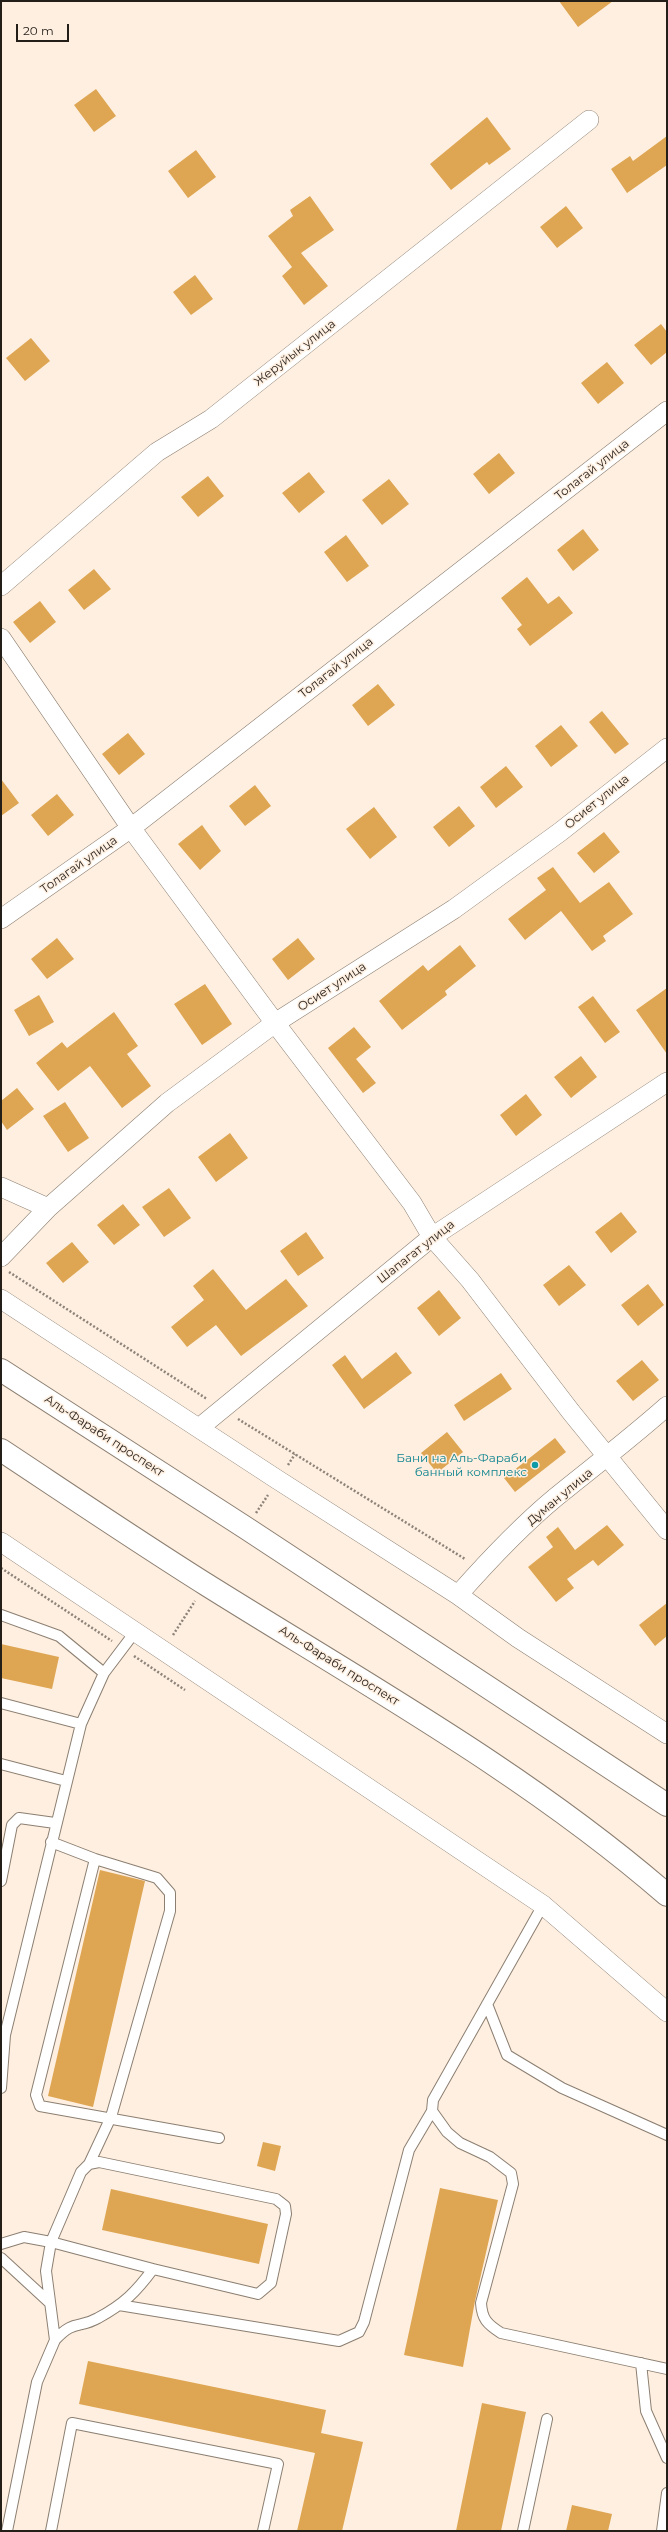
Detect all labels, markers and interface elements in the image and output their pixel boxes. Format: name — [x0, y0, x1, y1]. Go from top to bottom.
scale bar — [18, 16, 71, 42]
text: 20 m — [23, 23, 54, 38]
street label: Жеруйык улица — [251, 317, 339, 389]
street label: Толагай улица — [552, 437, 632, 503]
street label: Толагай улица — [296, 635, 376, 701]
street label: Осиет улица — [562, 772, 632, 832]
street label: Толагай улица — [38, 833, 120, 897]
street label: Осиет улица — [295, 960, 369, 1014]
street label: Шапагат улица — [374, 1217, 458, 1287]
street label: Аль-Фараби проспект — [42, 1392, 166, 1480]
place label: Бани на Аль-Фараби банный комплекс — [396, 1451, 527, 1479]
marker: Бани на Аль-Фараби банный комплекс — [530, 1460, 540, 1470]
street label: Думан улица — [524, 1465, 596, 1529]
street label: Аль-Фараби проспект — [276, 1623, 402, 1709]

